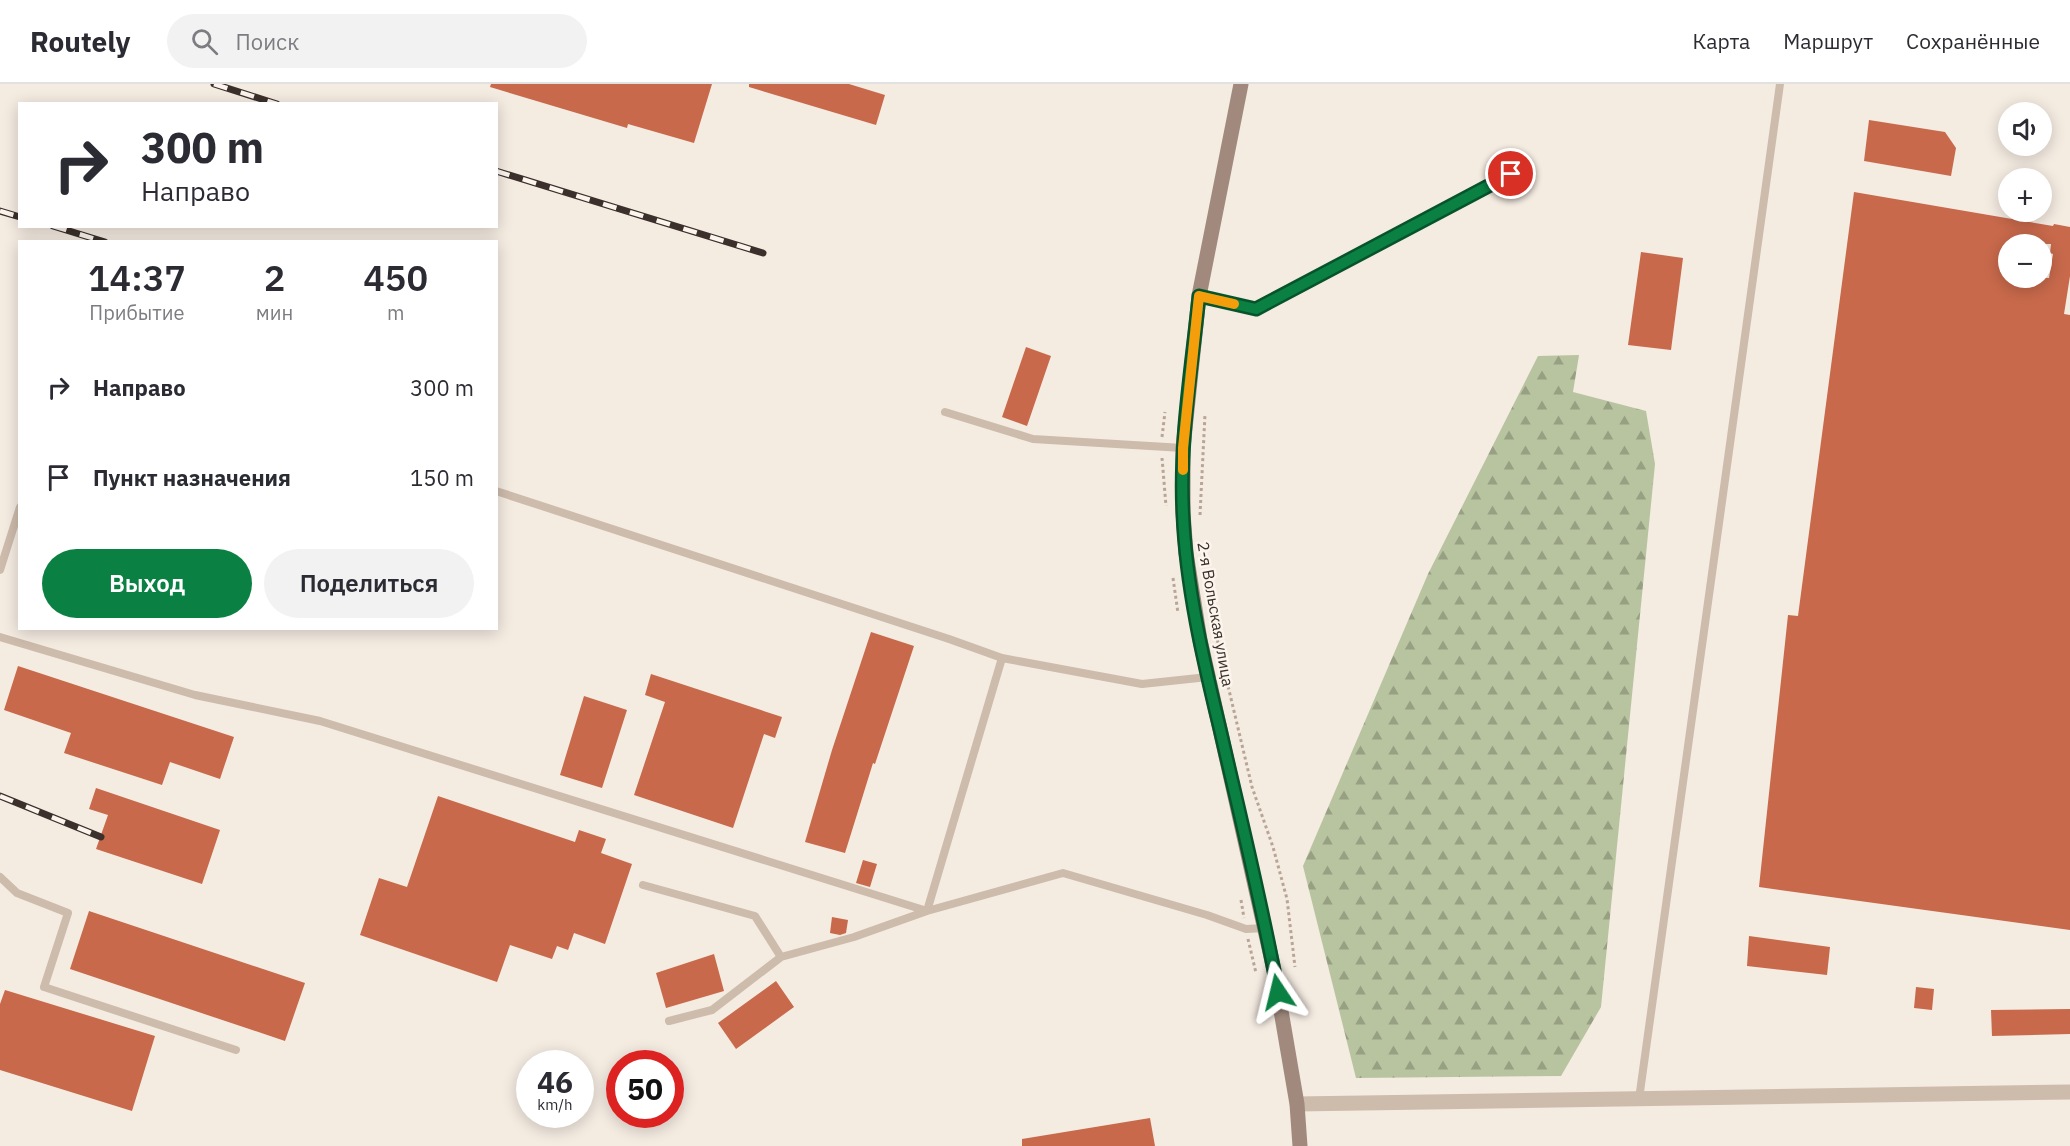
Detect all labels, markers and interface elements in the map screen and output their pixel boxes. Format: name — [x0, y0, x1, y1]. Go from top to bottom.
search box — [167, 14, 587, 68]
text: Routely — [30, 23, 131, 60]
icon: search — [188, 25, 221, 58]
text: Поиск — [236, 27, 299, 56]
text: Карта — [1692, 27, 1750, 55]
text: Маршрут — [1783, 27, 1873, 55]
text: Сохранённые — [1906, 27, 2040, 55]
map controls — [1998, 102, 2052, 288]
button: sound — [1998, 102, 2052, 156]
text: 300 m — [141, 120, 264, 175]
icon: right — [42, 126, 120, 204]
pin — [1485, 148, 1536, 199]
icon: arrive — [1494, 157, 1527, 190]
button: + — [1998, 168, 2052, 222]
text: Направо — [141, 173, 250, 208]
button: − — [1998, 234, 2052, 288]
text: 14:37 — [88, 254, 186, 301]
text: 2 — [264, 254, 285, 301]
text: 450 — [363, 254, 428, 301]
text: Прибытие — [89, 299, 184, 326]
text: мин — [256, 299, 293, 326]
text: m — [387, 299, 404, 326]
icon: right — [42, 371, 75, 404]
text: Направо — [93, 373, 186, 402]
text: 300 m — [410, 373, 474, 402]
icon: arrive — [42, 461, 75, 494]
text: Пункт назначения — [93, 463, 291, 492]
text: 150 m — [410, 463, 474, 492]
street label: 2-я Вольская улица — [1193, 540, 1239, 689]
button: Выход — [42, 549, 252, 618]
button: Поделиться — [264, 549, 474, 618]
position arrow — [1246, 960, 1310, 1024]
speed limit sign: 50 — [606, 1050, 684, 1128]
text: 46 — [537, 1062, 573, 1101]
text: km/h — [537, 1095, 573, 1114]

